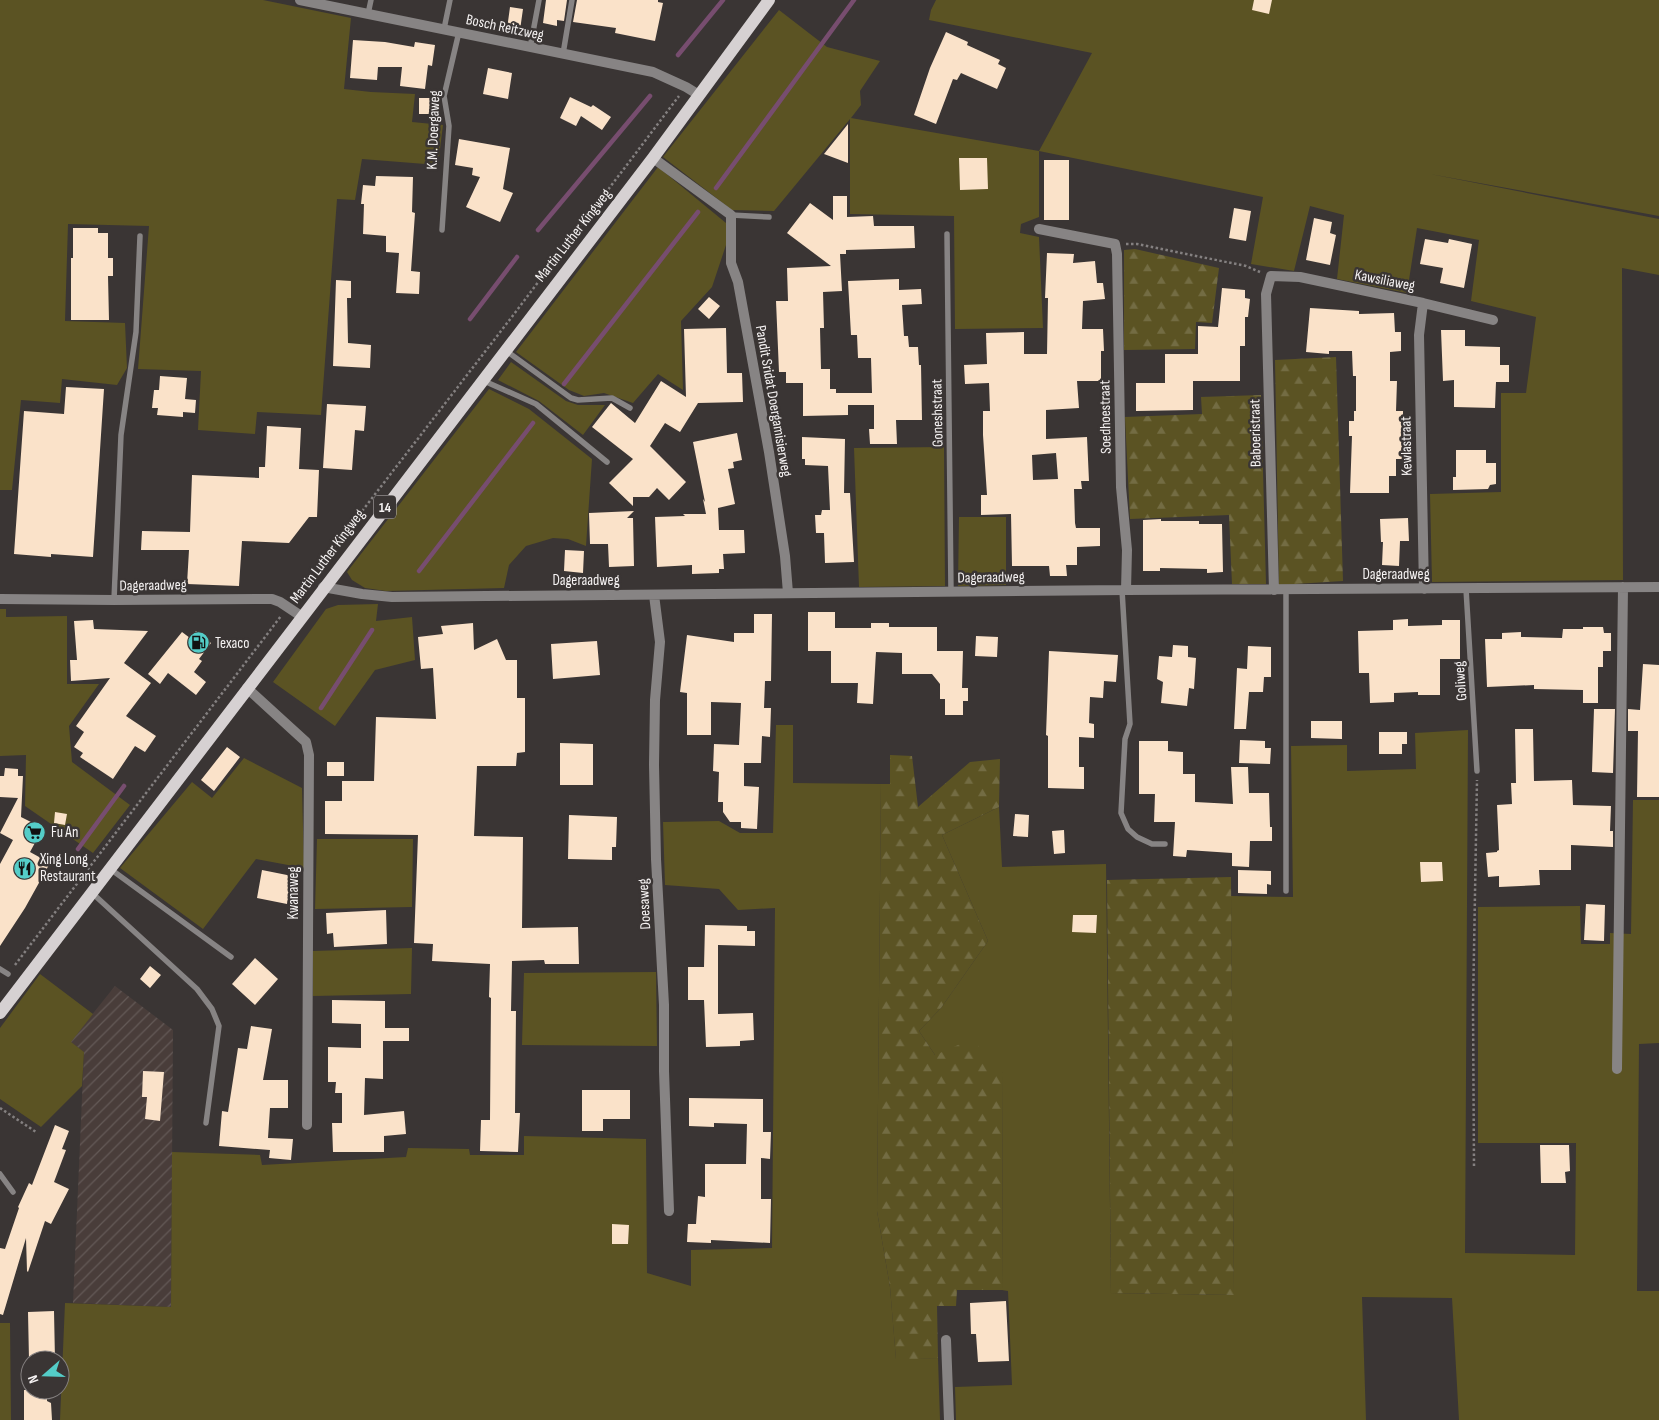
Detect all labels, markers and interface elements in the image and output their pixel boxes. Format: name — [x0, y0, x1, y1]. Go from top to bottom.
street label: Bosch Reitzweg — [464, 10, 546, 45]
street label: K.M. Doergaweg — [423, 90, 444, 170]
street label: Martin Luther Kingweg — [531, 185, 616, 286]
street label: Kawsiliaweg — [1353, 265, 1417, 296]
street label: Pandit Sridat Doergamisierweg — [751, 324, 796, 478]
street label: Goneshstraat — [927, 378, 948, 447]
street label: Soedhoestraat — [1095, 380, 1116, 454]
street label: Baboeristraat — [1245, 398, 1266, 467]
street label: Kewlastraat — [1396, 416, 1417, 476]
road number: 14 — [374, 496, 396, 518]
street label: Martin Luther Kingweg — [286, 505, 369, 607]
street label: Dageraadweg — [1362, 565, 1430, 584]
street label: Dageraadweg — [957, 567, 1025, 588]
street label: Dageraadweg — [552, 571, 620, 590]
street label: Dageraadweg — [119, 575, 187, 596]
fuel station icon: Texaco — [187, 631, 211, 655]
place label: Texaco — [215, 634, 249, 653]
street label: Goliweg — [1450, 660, 1471, 702]
supermarket icon: Fu An — [23, 820, 47, 844]
place label: Fu An — [51, 823, 78, 842]
place label: Xing Long Restaurant — [39, 850, 96, 886]
restaurant icon: Xing Long Restaurant — [12, 856, 36, 880]
street label: Kwanaweg — [284, 866, 303, 920]
street label: Doesaweg — [634, 878, 655, 930]
north arrow — [20, 1350, 70, 1400]
text: N — [24, 1373, 43, 1386]

